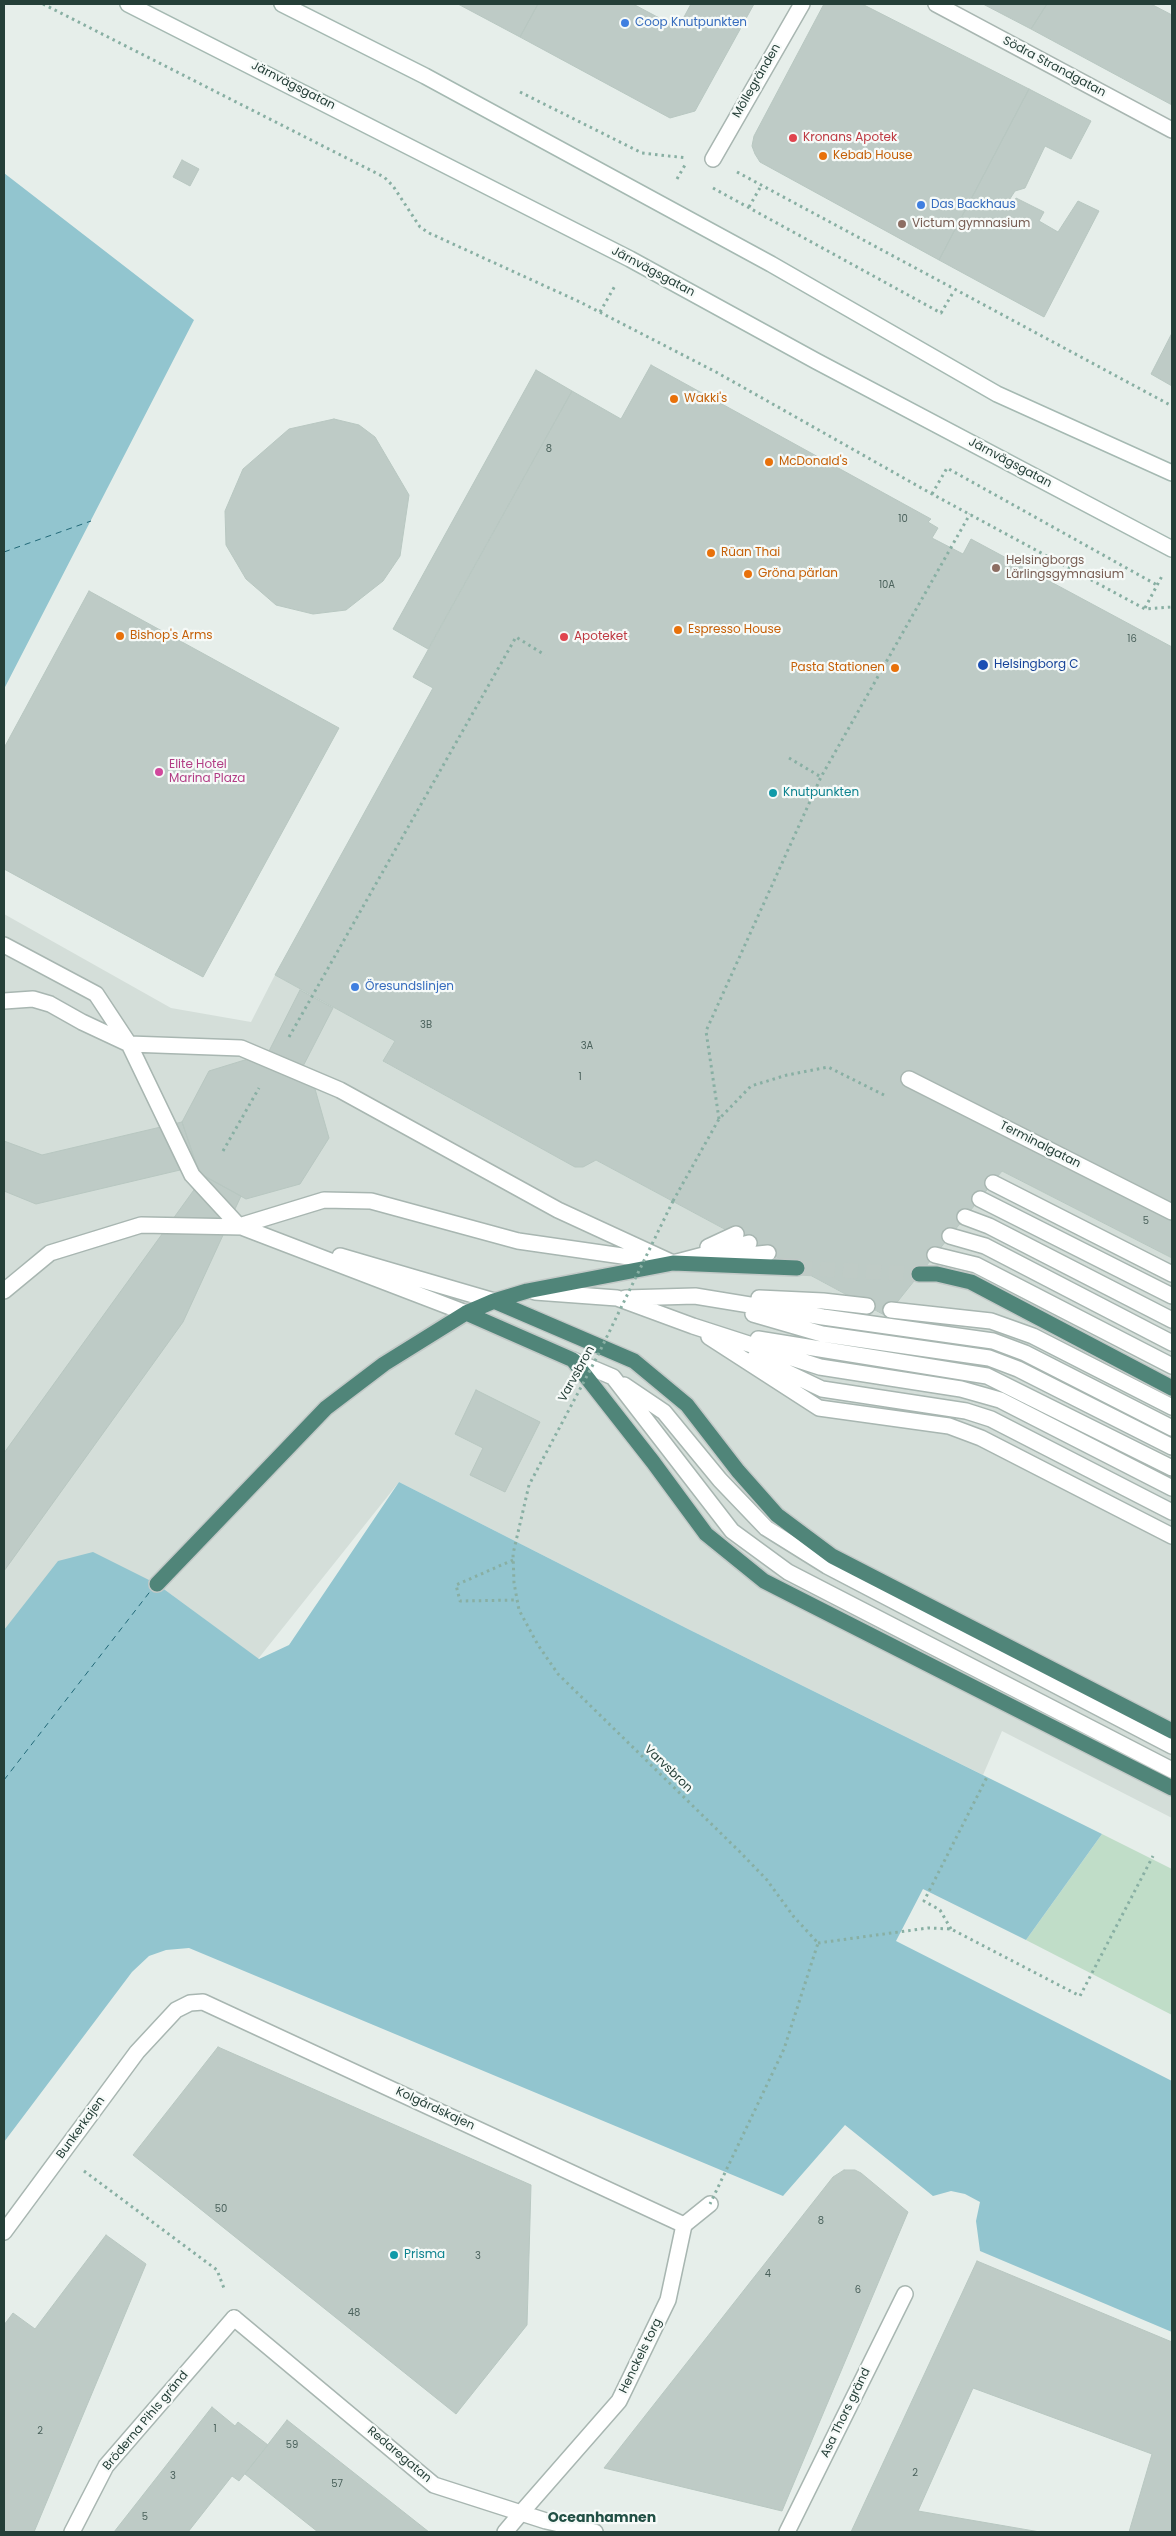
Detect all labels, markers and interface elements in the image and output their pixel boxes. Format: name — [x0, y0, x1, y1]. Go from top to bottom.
place label: Coop Knutpunkten — [635, 16, 747, 30]
marker: Coop Knutpunkten — [619, 17, 631, 29]
street label: Södra Strandgatan — [1000, 34, 1108, 100]
street label: Möllegränden — [730, 41, 784, 121]
street label: Järnvägsgatan — [249, 59, 337, 113]
place label: Kronans Apotek — [803, 131, 897, 145]
marker: Kronans Apotek — [787, 132, 799, 144]
place label: Kebab House — [833, 149, 913, 163]
marker: Kebab House — [817, 150, 829, 162]
place label: Das Backhaus — [931, 198, 1016, 212]
marker: Das Backhaus — [915, 199, 927, 211]
place label: Victum gymnasium — [912, 217, 1030, 231]
marker: Victum gymnasium — [896, 218, 908, 230]
street label: Järnvägsgatan — [609, 244, 697, 300]
place label: Wakki's — [684, 392, 727, 406]
marker: Wakki's — [668, 393, 680, 405]
street label: Järnvägsgatan — [966, 435, 1054, 491]
house number: 8 — [546, 443, 552, 455]
place label: McDonald's — [779, 455, 848, 469]
marker: McDonald's — [763, 456, 775, 468]
house number: 10 — [898, 513, 908, 525]
place label: Rüan Thai — [721, 546, 780, 560]
marker: Rüan Thai — [705, 547, 717, 559]
place label: Helsingborgs Lärlingsgymnasium — [1006, 554, 1124, 582]
marker: Helsingborgs Lärlingsgymnasium — [990, 562, 1002, 574]
place label: Gröna pärlan — [758, 567, 838, 581]
marker: Gröna pärlan — [742, 568, 754, 580]
house number: 10A — [879, 579, 895, 591]
place label: Espresso House — [688, 623, 781, 637]
marker: Espresso House — [672, 624, 684, 636]
place label: Bishop's Arms — [130, 629, 213, 643]
marker: Bishop's Arms — [114, 630, 126, 642]
place label: Apoteket — [574, 630, 628, 644]
marker: Apoteket — [558, 631, 570, 643]
house number: 16 — [1127, 633, 1137, 645]
marker: Helsingborg C — [976, 658, 990, 672]
place label: Helsingborg C — [994, 658, 1079, 672]
place label: Pasta Stationen — [791, 661, 885, 675]
marker: Pasta Stationen — [889, 662, 901, 674]
place label: Elite Hotel Marina Plaza — [169, 758, 245, 786]
marker: Elite Hotel Marina Plaza — [153, 766, 165, 778]
place label: Knutpunkten — [783, 786, 859, 800]
marker: Knutpunkten — [767, 787, 779, 799]
place label: Öresundslinjen — [365, 980, 454, 994]
marker: Öresundslinjen — [349, 981, 361, 993]
house number: 3B — [420, 1019, 432, 1031]
house number: 3A — [581, 1040, 593, 1052]
house number: 1 — [578, 1071, 582, 1083]
street label: Terminalgatan — [997, 1118, 1083, 1172]
house number: 5 — [1143, 1215, 1149, 1227]
street label: Varvsbron — [556, 1344, 598, 1404]
street label: Varvsbron — [641, 1742, 695, 1796]
street label: Kolgårdskajen — [393, 2084, 477, 2134]
street label: Bunkerkajen — [54, 2094, 108, 2162]
house number: 50 — [215, 2203, 227, 2215]
house number: 8 — [818, 2215, 824, 2227]
place label: Prisma — [404, 2248, 445, 2262]
marker: Prisma — [388, 2249, 400, 2261]
house number: 3 — [475, 2250, 481, 2262]
house number: 4 — [765, 2268, 771, 2280]
house number: 6 — [855, 2284, 861, 2296]
house number: 48 — [348, 2307, 360, 2319]
street label: Henckels torg — [617, 2316, 665, 2396]
street label: Asa Thors gränd — [818, 2366, 874, 2460]
street label: Bröderna Pihls gränd — [100, 2368, 192, 2474]
house number: 1 — [213, 2423, 217, 2435]
street label: Redaregatan — [364, 2424, 434, 2486]
house number: 2 — [37, 2425, 43, 2437]
house number: 59 — [286, 2439, 298, 2451]
house number: 2 — [912, 2467, 918, 2479]
house number: 3 — [170, 2470, 176, 2482]
house number: 57 — [331, 2478, 343, 2490]
district label: Oceanhamnen — [548, 2510, 656, 2526]
house number: 5 — [142, 2511, 148, 2523]

